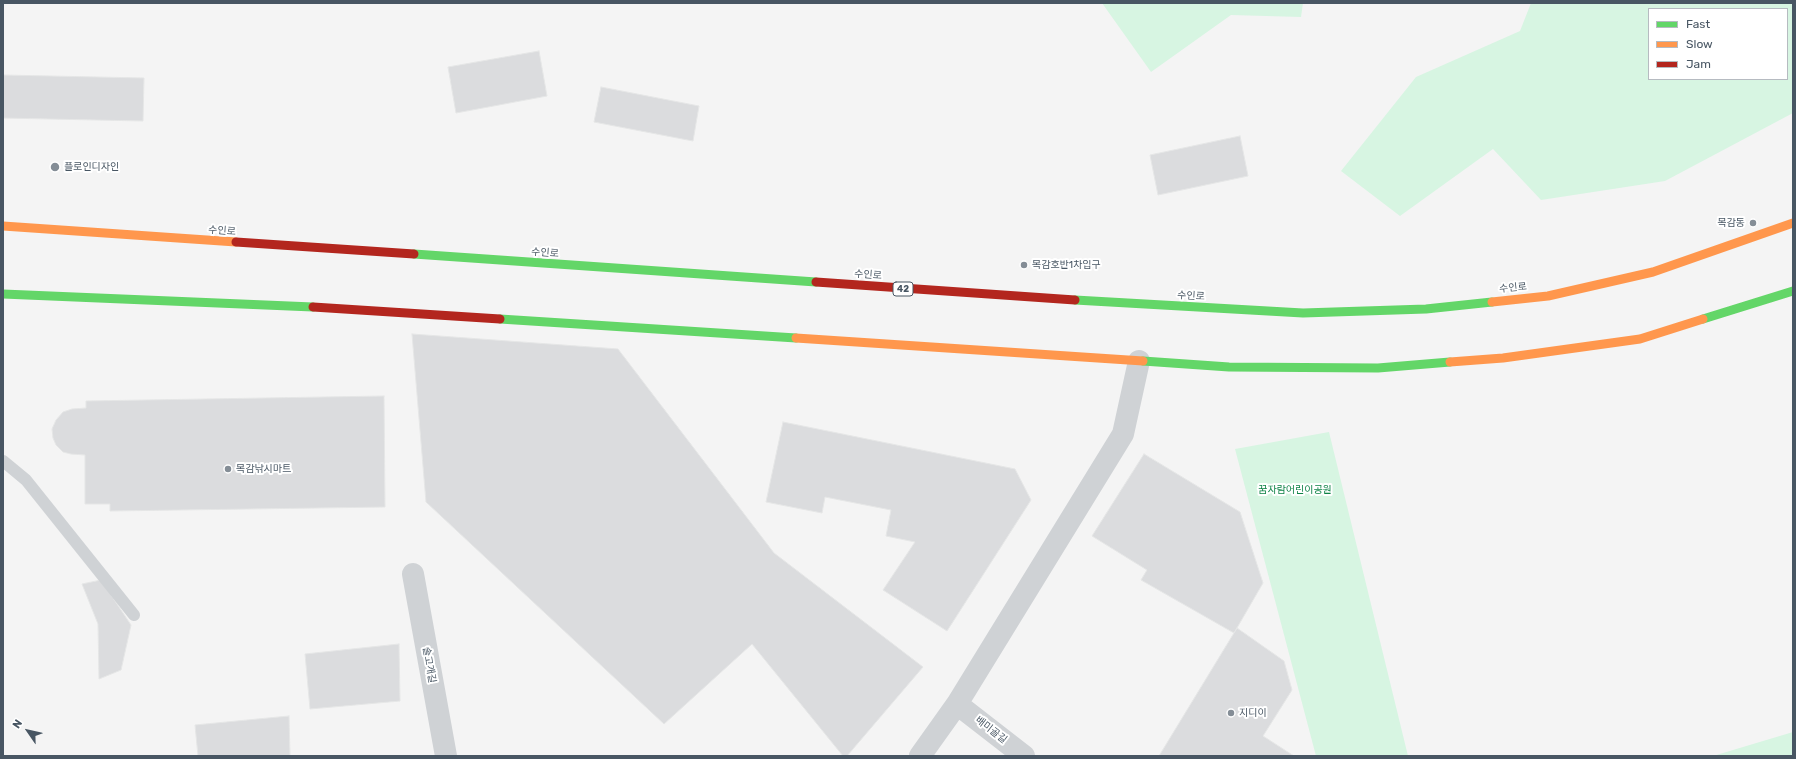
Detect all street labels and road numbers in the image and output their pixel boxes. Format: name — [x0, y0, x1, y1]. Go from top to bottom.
street label: 수인로 — [208, 224, 236, 238]
street label: 수인로 — [531, 246, 559, 260]
street label: 수인로 — [854, 268, 882, 282]
street label: 수인로 — [1499, 281, 1527, 295]
road number: 42 — [893, 282, 913, 296]
street label: 수인로 — [1177, 289, 1205, 303]
street label: 솔고개길 — [420, 646, 438, 684]
street label: 배미골길 — [973, 714, 1009, 746]

